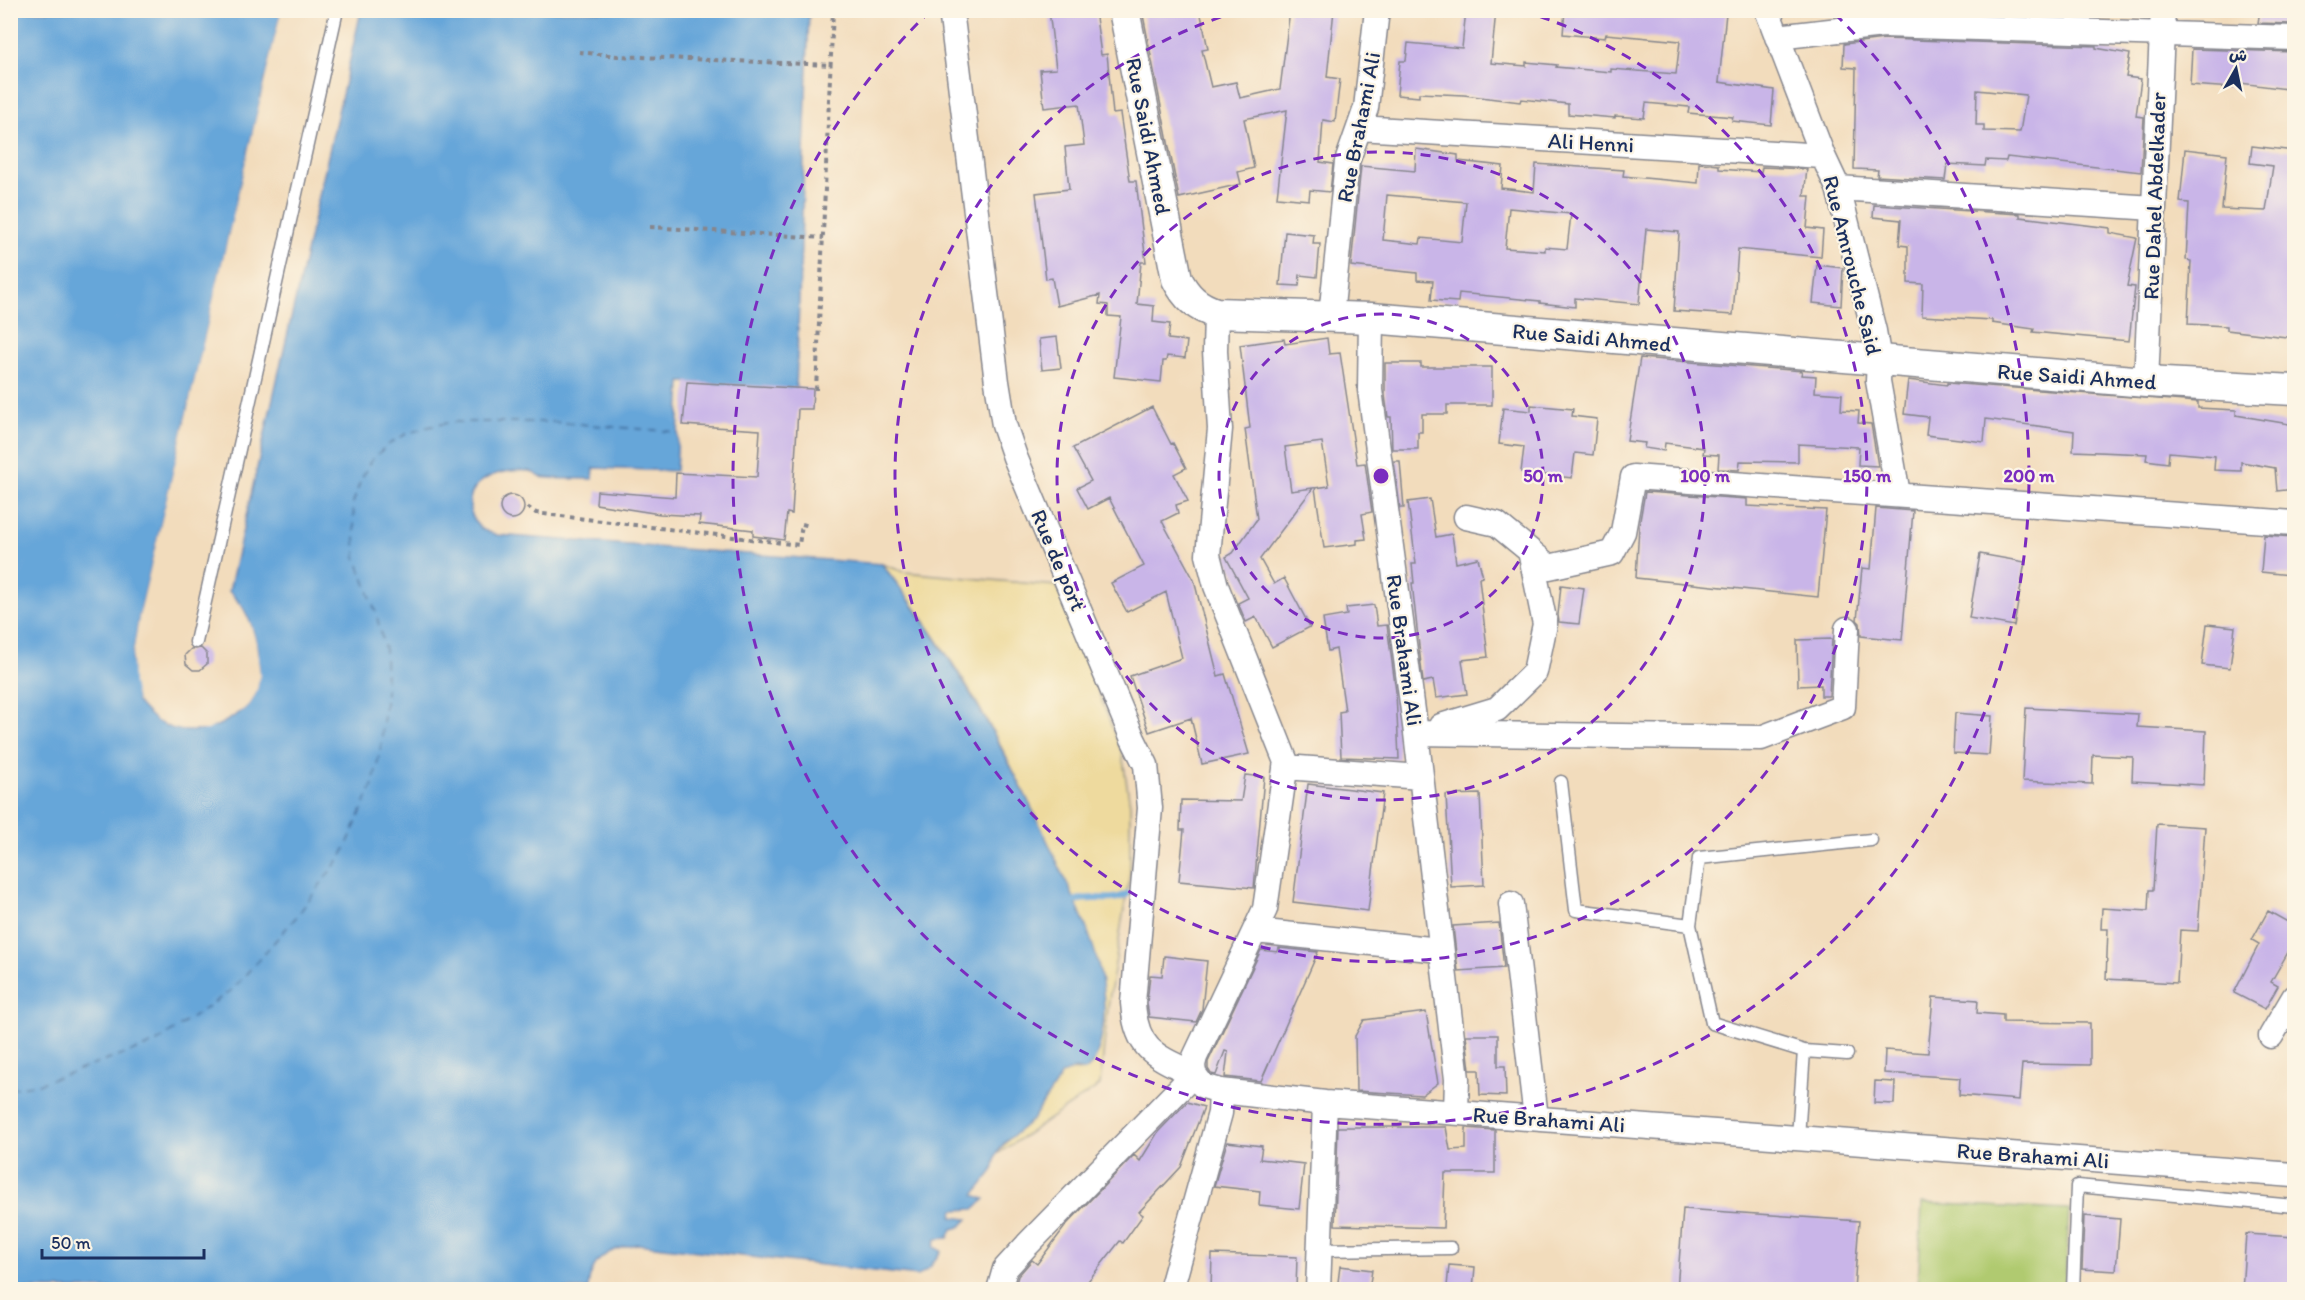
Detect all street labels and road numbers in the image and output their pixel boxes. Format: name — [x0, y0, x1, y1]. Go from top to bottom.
street label: Rue Brahami Ali — [1331, 50, 1386, 205]
street label: Rue Saidi Ahmed — [1120, 55, 1177, 217]
street label: Rue Dahel Abdelkader — [2137, 91, 2172, 300]
street label: Ali Henni — [1547, 127, 1635, 158]
street label: Rue Amrouche Said — [1817, 173, 1888, 358]
street label: Rue Saidi Ahmed — [1511, 317, 1673, 358]
street label: Rue Saidi Ahmed — [1996, 357, 2158, 396]
street label: Rue de port — [1025, 505, 1092, 615]
street label: Rue Brahami Ali — [1381, 573, 1428, 728]
street label: Rue Brahami Ali — [1472, 1101, 1626, 1138]
street label: Rue Brahami Ali — [1956, 1137, 2110, 1174]

